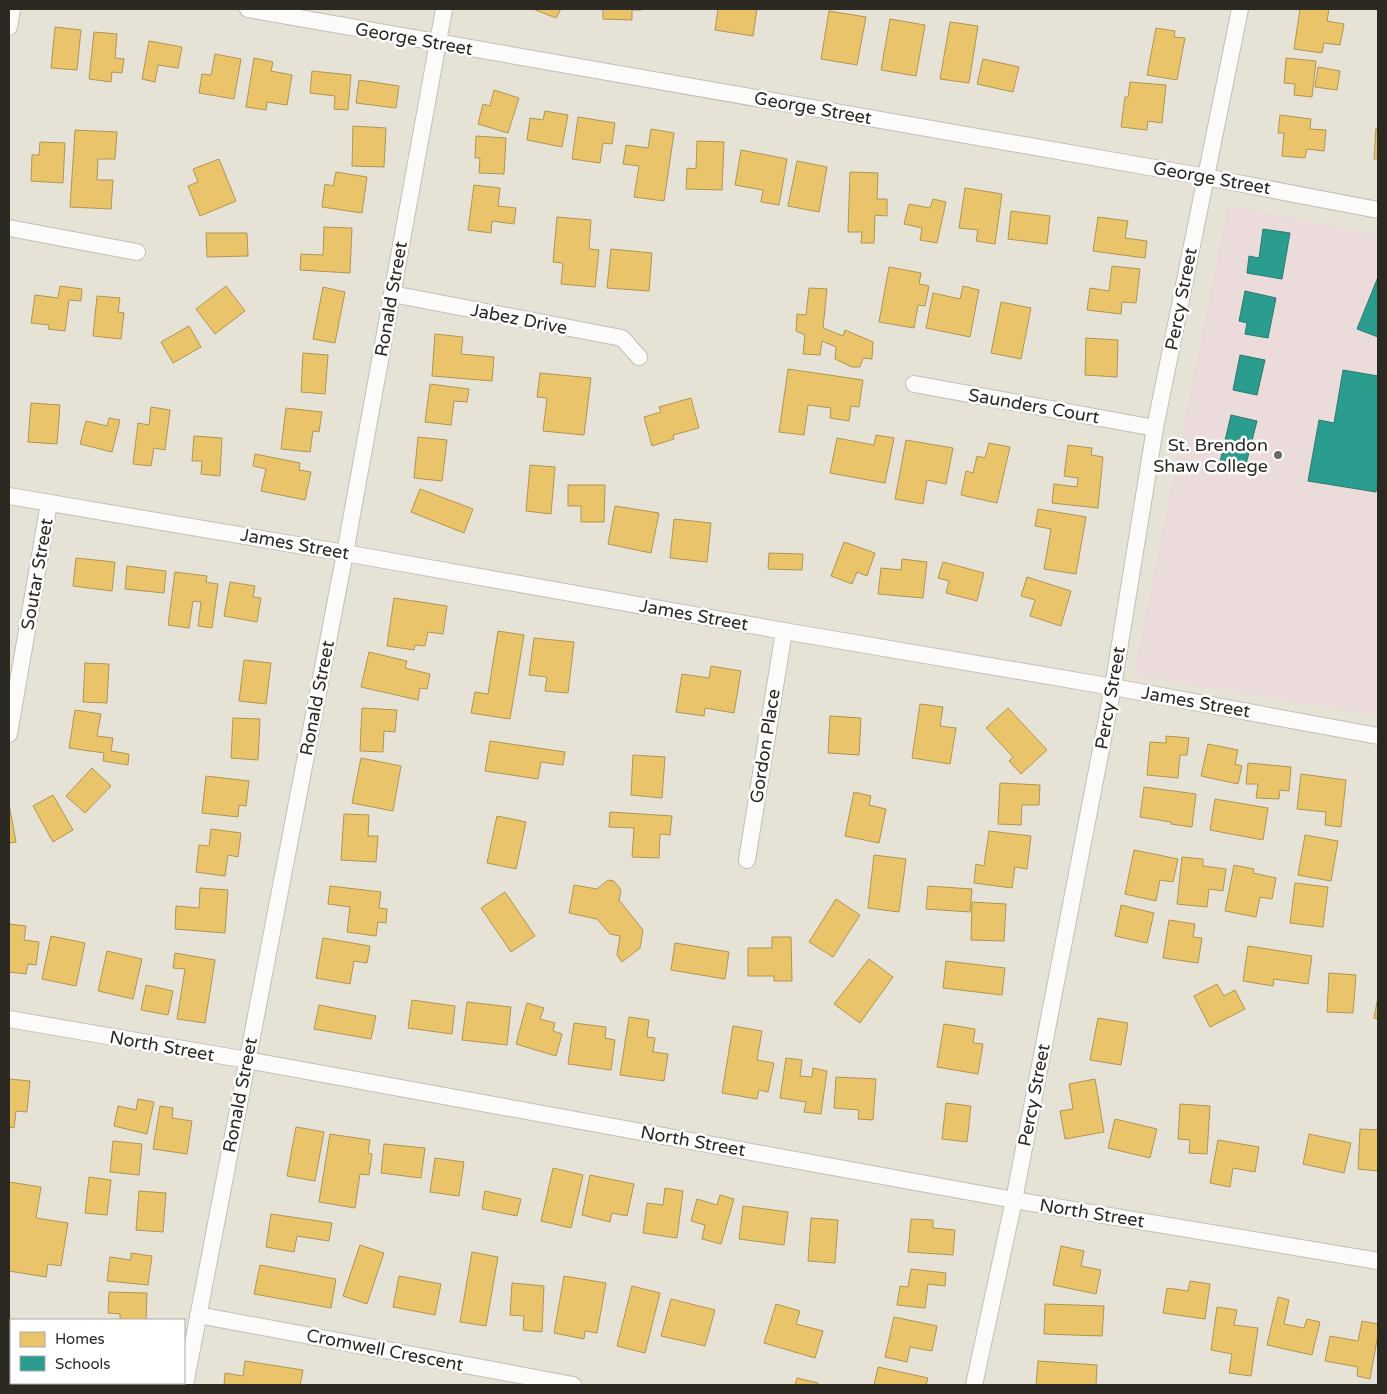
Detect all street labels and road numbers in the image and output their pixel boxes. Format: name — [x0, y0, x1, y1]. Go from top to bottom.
street label: George Street — [353, 18, 475, 60]
street label: George Street — [752, 87, 874, 129]
street label: George Street — [1151, 157, 1273, 199]
street label: Ronald Street — [370, 239, 412, 358]
street label: Percy Street — [1160, 246, 1202, 352]
street label: Jabez Drive — [469, 299, 569, 339]
street label: Saunders Court — [967, 384, 1101, 428]
street label: Soutar Street — [16, 516, 58, 632]
street label: James Street — [239, 524, 351, 564]
street label: James Street — [638, 595, 750, 635]
street label: Ronald Street — [295, 638, 339, 757]
street label: Percy Street — [1090, 645, 1130, 751]
street label: James Street — [1140, 682, 1252, 722]
street label: Gordon Place — [745, 687, 785, 805]
street label: North Street — [108, 1026, 216, 1066]
street label: Ronald Street — [218, 1035, 262, 1154]
street label: Percy Street — [1013, 1042, 1055, 1148]
street label: North Street — [639, 1121, 747, 1161]
street label: North Street — [1038, 1194, 1146, 1232]
street label: Cromwell Crescent — [305, 1324, 465, 1376]

